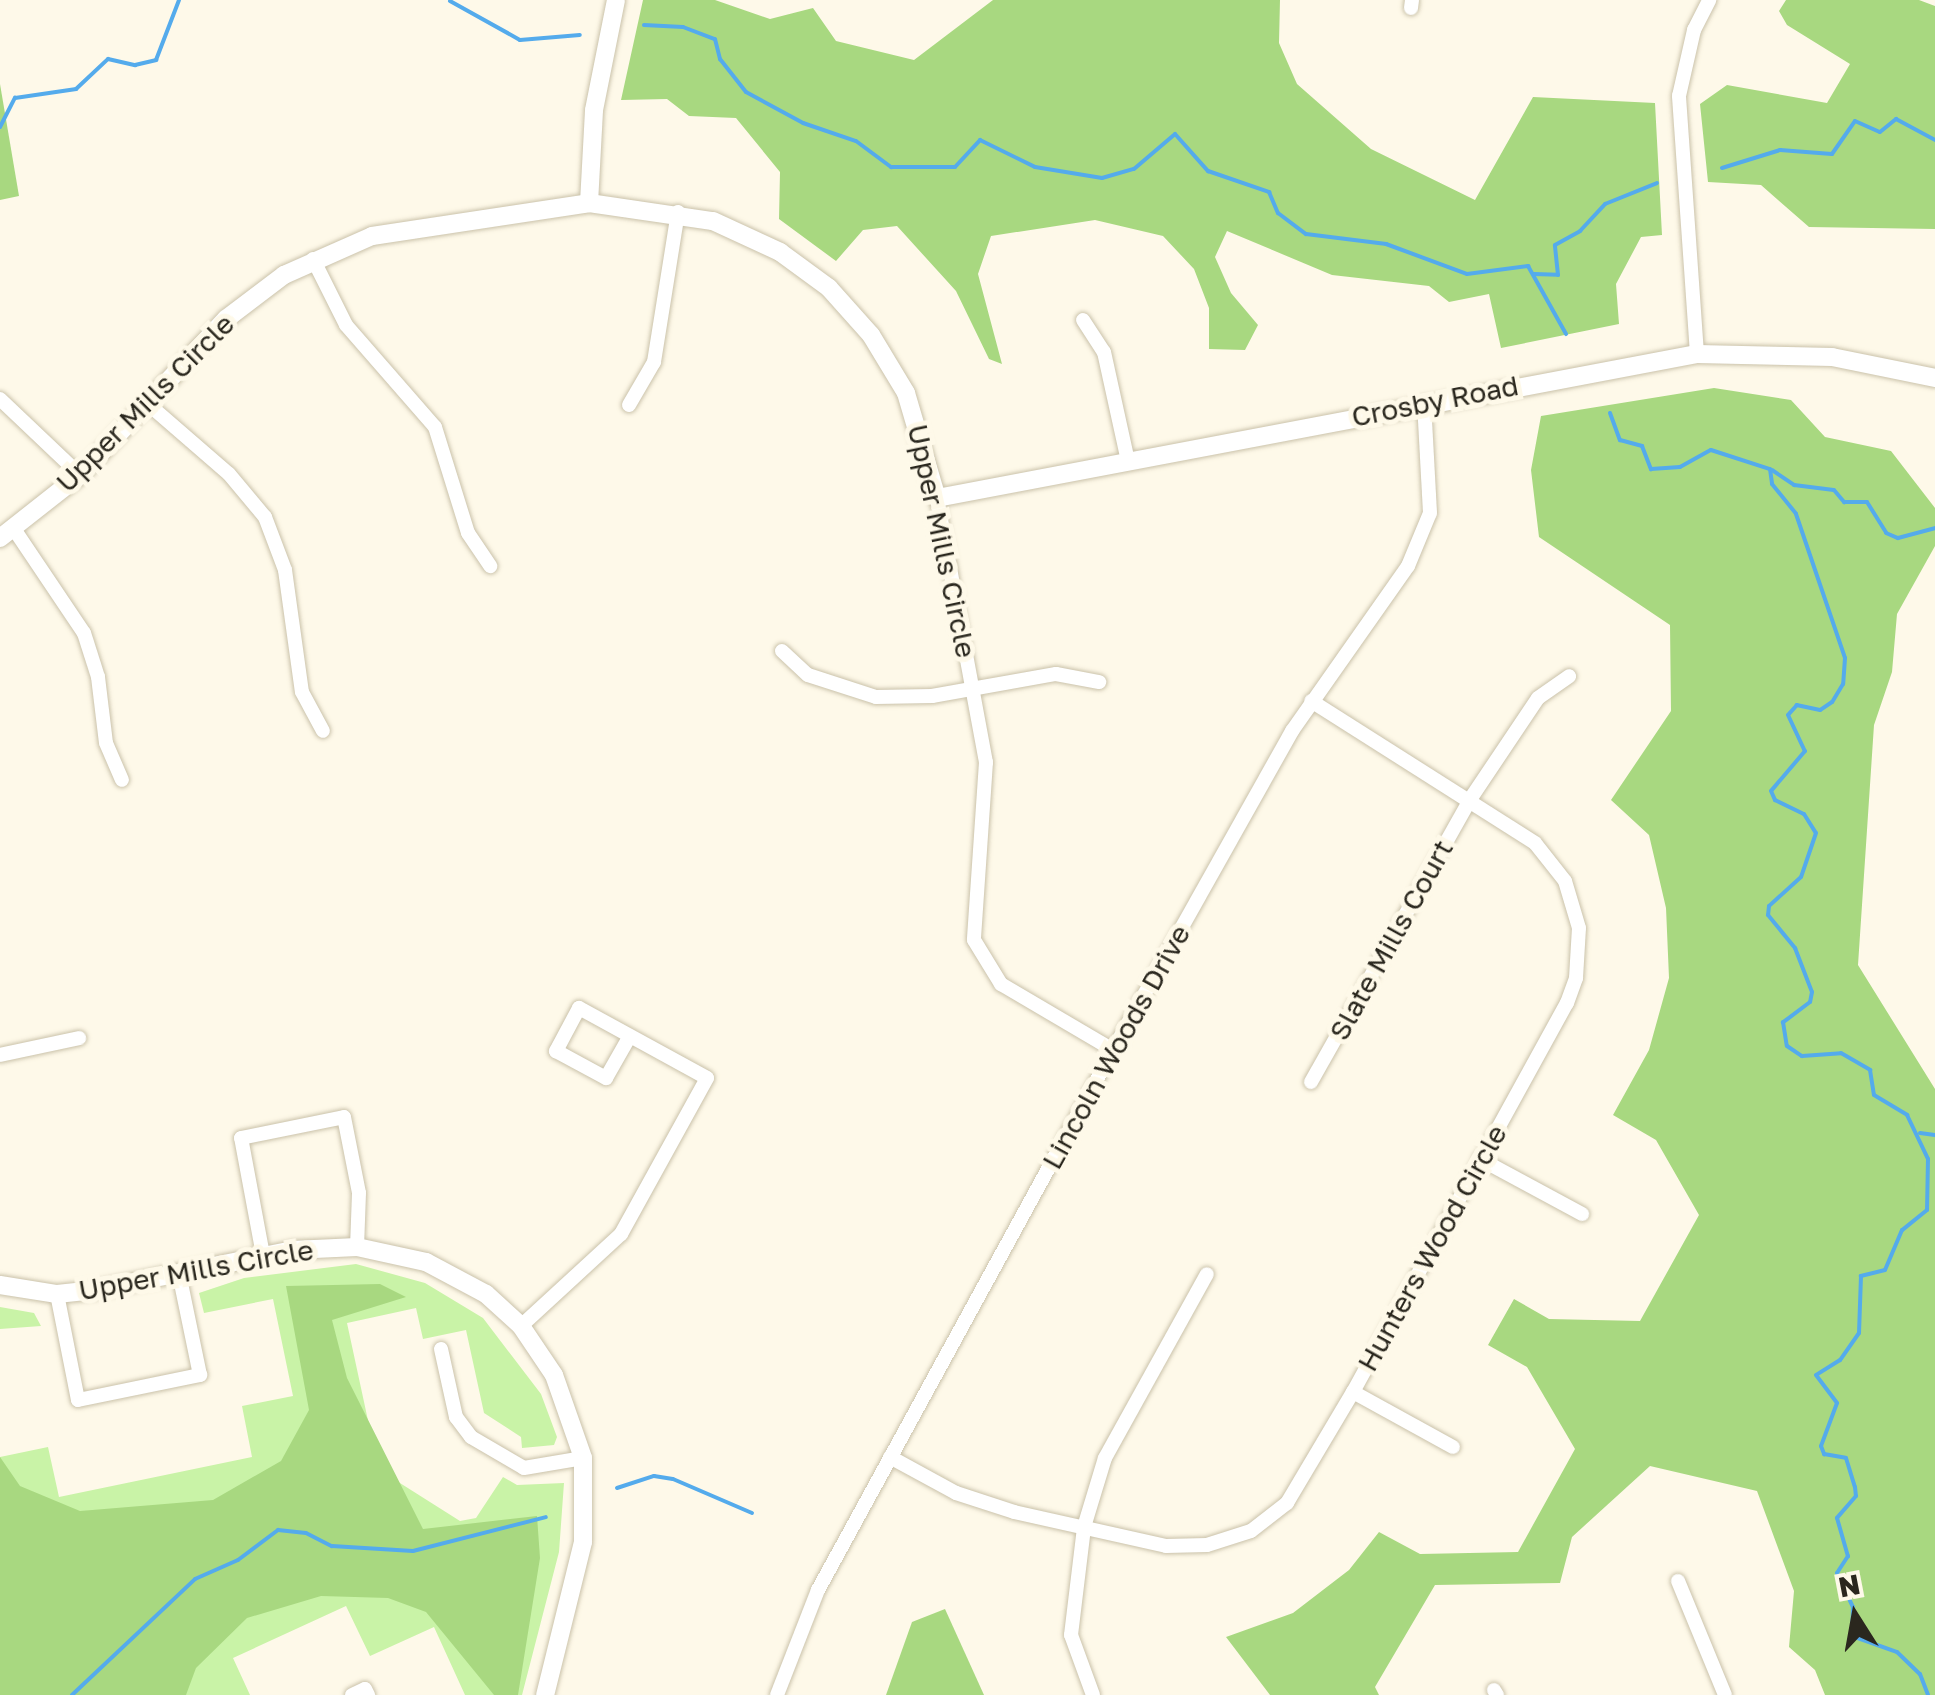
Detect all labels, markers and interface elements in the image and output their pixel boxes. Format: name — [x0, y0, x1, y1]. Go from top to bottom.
street label: Upper Mills Circle — [49, 307, 241, 499]
street label: Crosby Road — [1349, 368, 1521, 434]
street label: Upper Mills Circle — [901, 421, 983, 661]
street label: Slate Mills Court — [1322, 834, 1460, 1046]
street label: Lincoln Woods Drive — [1035, 919, 1197, 1175]
street label: Hunters Wood Circle — [1350, 1119, 1514, 1377]
street label: Upper Mills Circle — [76, 1233, 316, 1307]
north arrow — [1805, 1565, 1905, 1665]
text: N — [1836, 1567, 1863, 1603]

